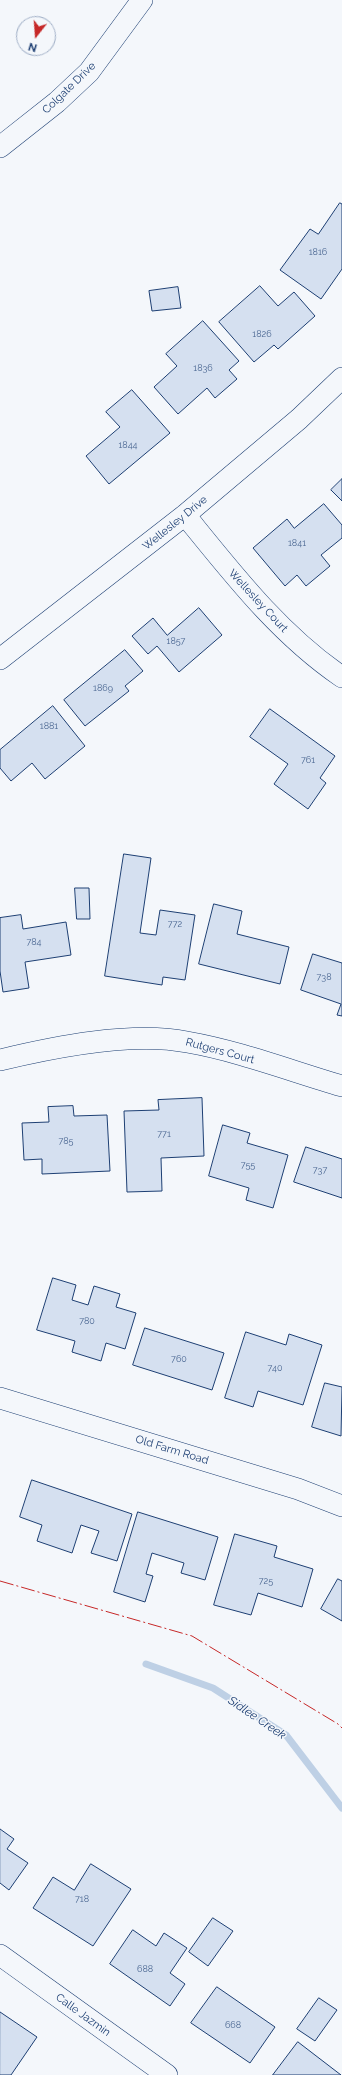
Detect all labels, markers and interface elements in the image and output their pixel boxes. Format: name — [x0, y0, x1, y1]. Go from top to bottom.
north arrow — [16, 16, 56, 56]
text: N — [27, 40, 39, 54]
street label: Colgate Drive — [40, 59, 98, 117]
house number: 1816 — [309, 247, 327, 257]
house number: 1826 — [252, 329, 272, 339]
house number: 1836 — [193, 363, 213, 373]
house number: 1844 — [118, 440, 138, 450]
street label: Wellesley Drive — [140, 493, 210, 553]
house number: 1841 — [288, 538, 306, 548]
street label: Wellesley Court — [225, 567, 291, 635]
house number: 1857 — [167, 636, 185, 646]
house number: 1869 — [93, 683, 113, 693]
house number: 1881 — [40, 721, 58, 731]
house number: 761 — [301, 755, 315, 765]
house number: 772 — [168, 919, 182, 929]
house number: 784 — [26, 937, 42, 947]
house number: 738 — [317, 972, 331, 982]
street label: Rutgers Court — [184, 1035, 256, 1067]
house number: 771 — [157, 1129, 171, 1139]
house number: 785 — [58, 1136, 74, 1146]
house number: 755 — [241, 1160, 255, 1170]
house number: 737 — [313, 1165, 327, 1175]
house number: 780 — [79, 1316, 95, 1326]
house number: 760 — [171, 1354, 187, 1364]
house number: 740 — [268, 1363, 282, 1373]
street label: Old Farm Road — [134, 1433, 210, 1467]
house number: 725 — [259, 1576, 273, 1586]
water label: Sidlee Creek — [225, 1693, 289, 1743]
house number: 718 — [75, 1894, 89, 1904]
house number: 688 — [137, 1964, 153, 1974]
street label: Calle Jazmin — [53, 1991, 113, 2039]
house number: 668 — [225, 2020, 241, 2030]

